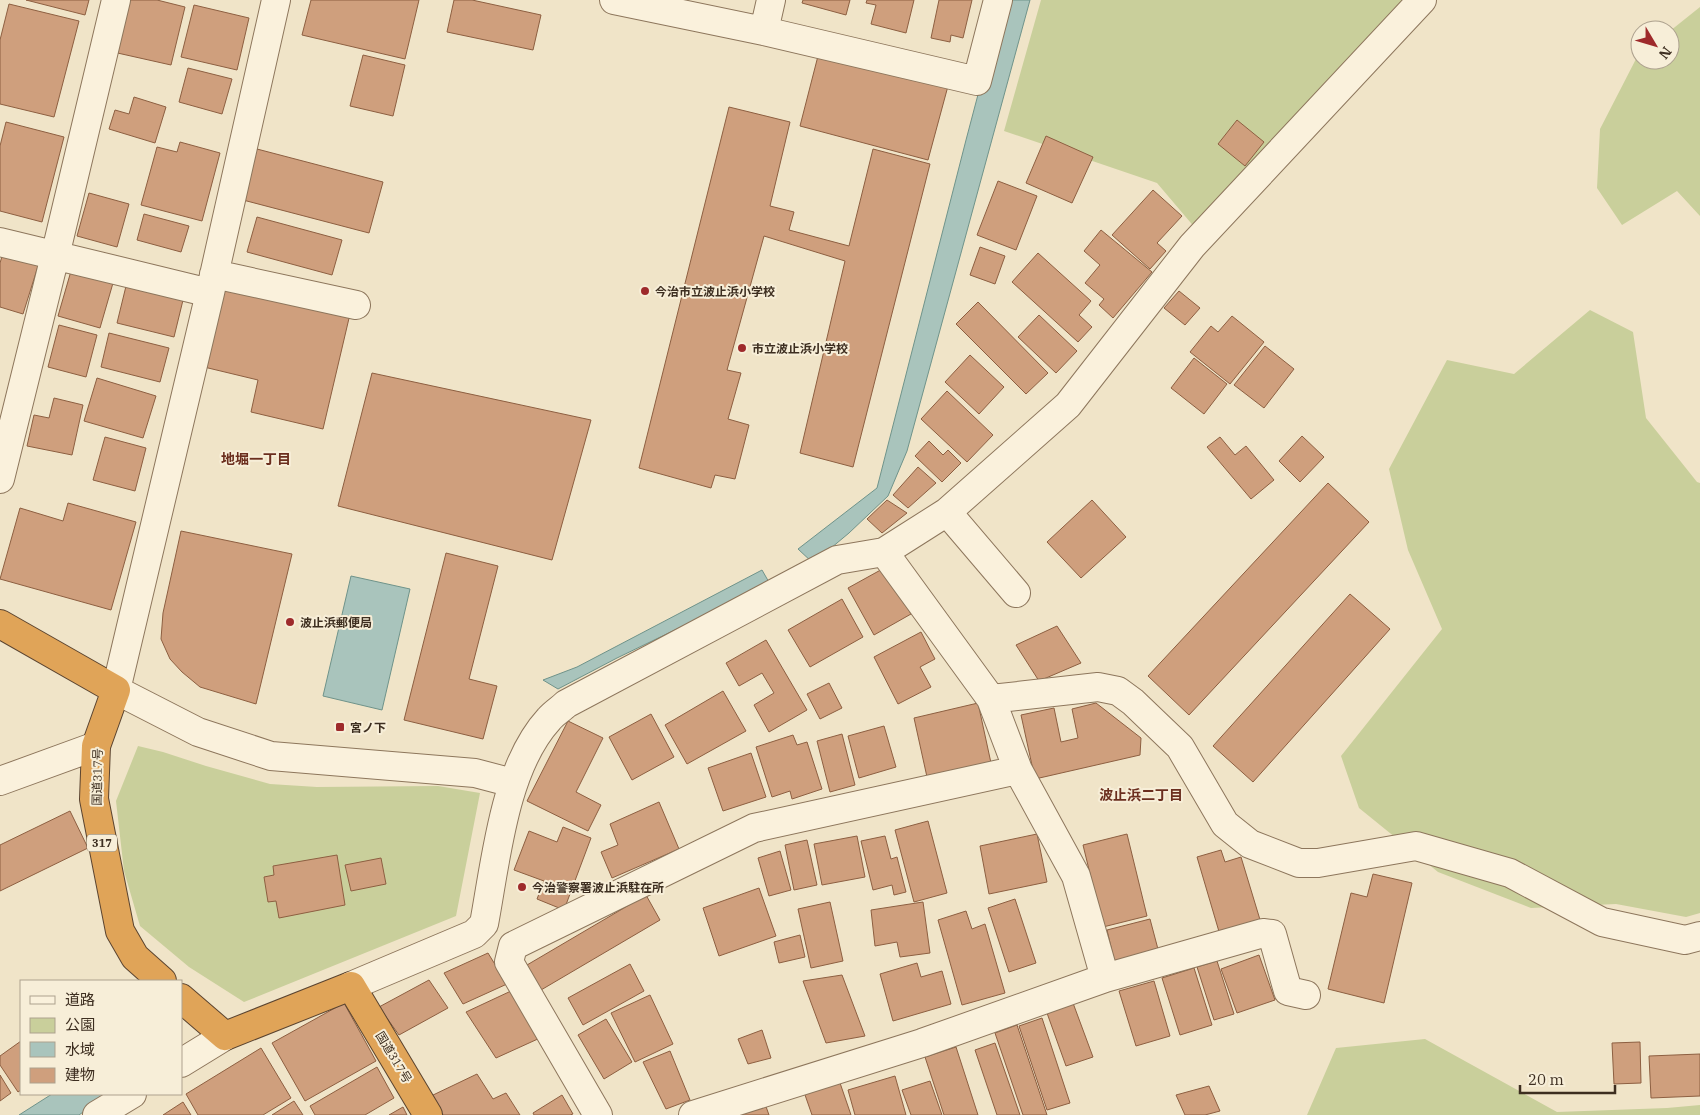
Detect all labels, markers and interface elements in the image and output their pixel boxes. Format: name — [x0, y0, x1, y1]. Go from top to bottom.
north arrow — [1630, 20, 1680, 70]
text: N — [1655, 43, 1676, 63]
place label: 今治市立波止浜小学校 — [655, 284, 775, 299]
marker: 今治市立波止浜小学校 — [639, 285, 651, 297]
place label: 市立波止浜小学校 — [752, 341, 848, 356]
marker: 市立波止浜小学校 — [736, 342, 748, 354]
district label: 地堀一丁目 — [221, 450, 291, 468]
place label: 波止浜郵便局 — [300, 615, 372, 630]
marker: 波止浜郵便局 — [284, 616, 296, 628]
place label: 宮ノ下 — [350, 720, 386, 735]
marker: 宮ノ下 — [334, 721, 346, 733]
street label: 国道317号 — [89, 748, 105, 806]
district label: 波止浜二丁目 — [1099, 786, 1183, 804]
road number: 317 — [87, 834, 117, 851]
place label: 今治警察署波止浜駐在所 — [532, 880, 664, 895]
marker: 今治警察署波止浜駐在所 — [516, 881, 528, 893]
legend — [20, 980, 182, 1095]
text: 道路 — [65, 990, 95, 1009]
text: 公園 — [65, 1015, 95, 1034]
street label: 国道317号 — [373, 1028, 415, 1086]
text: 水域 — [65, 1040, 95, 1059]
scale bar — [1520, 1062, 1615, 1094]
text: 建物 — [65, 1065, 95, 1084]
text: 20 m — [1528, 1070, 1564, 1089]

